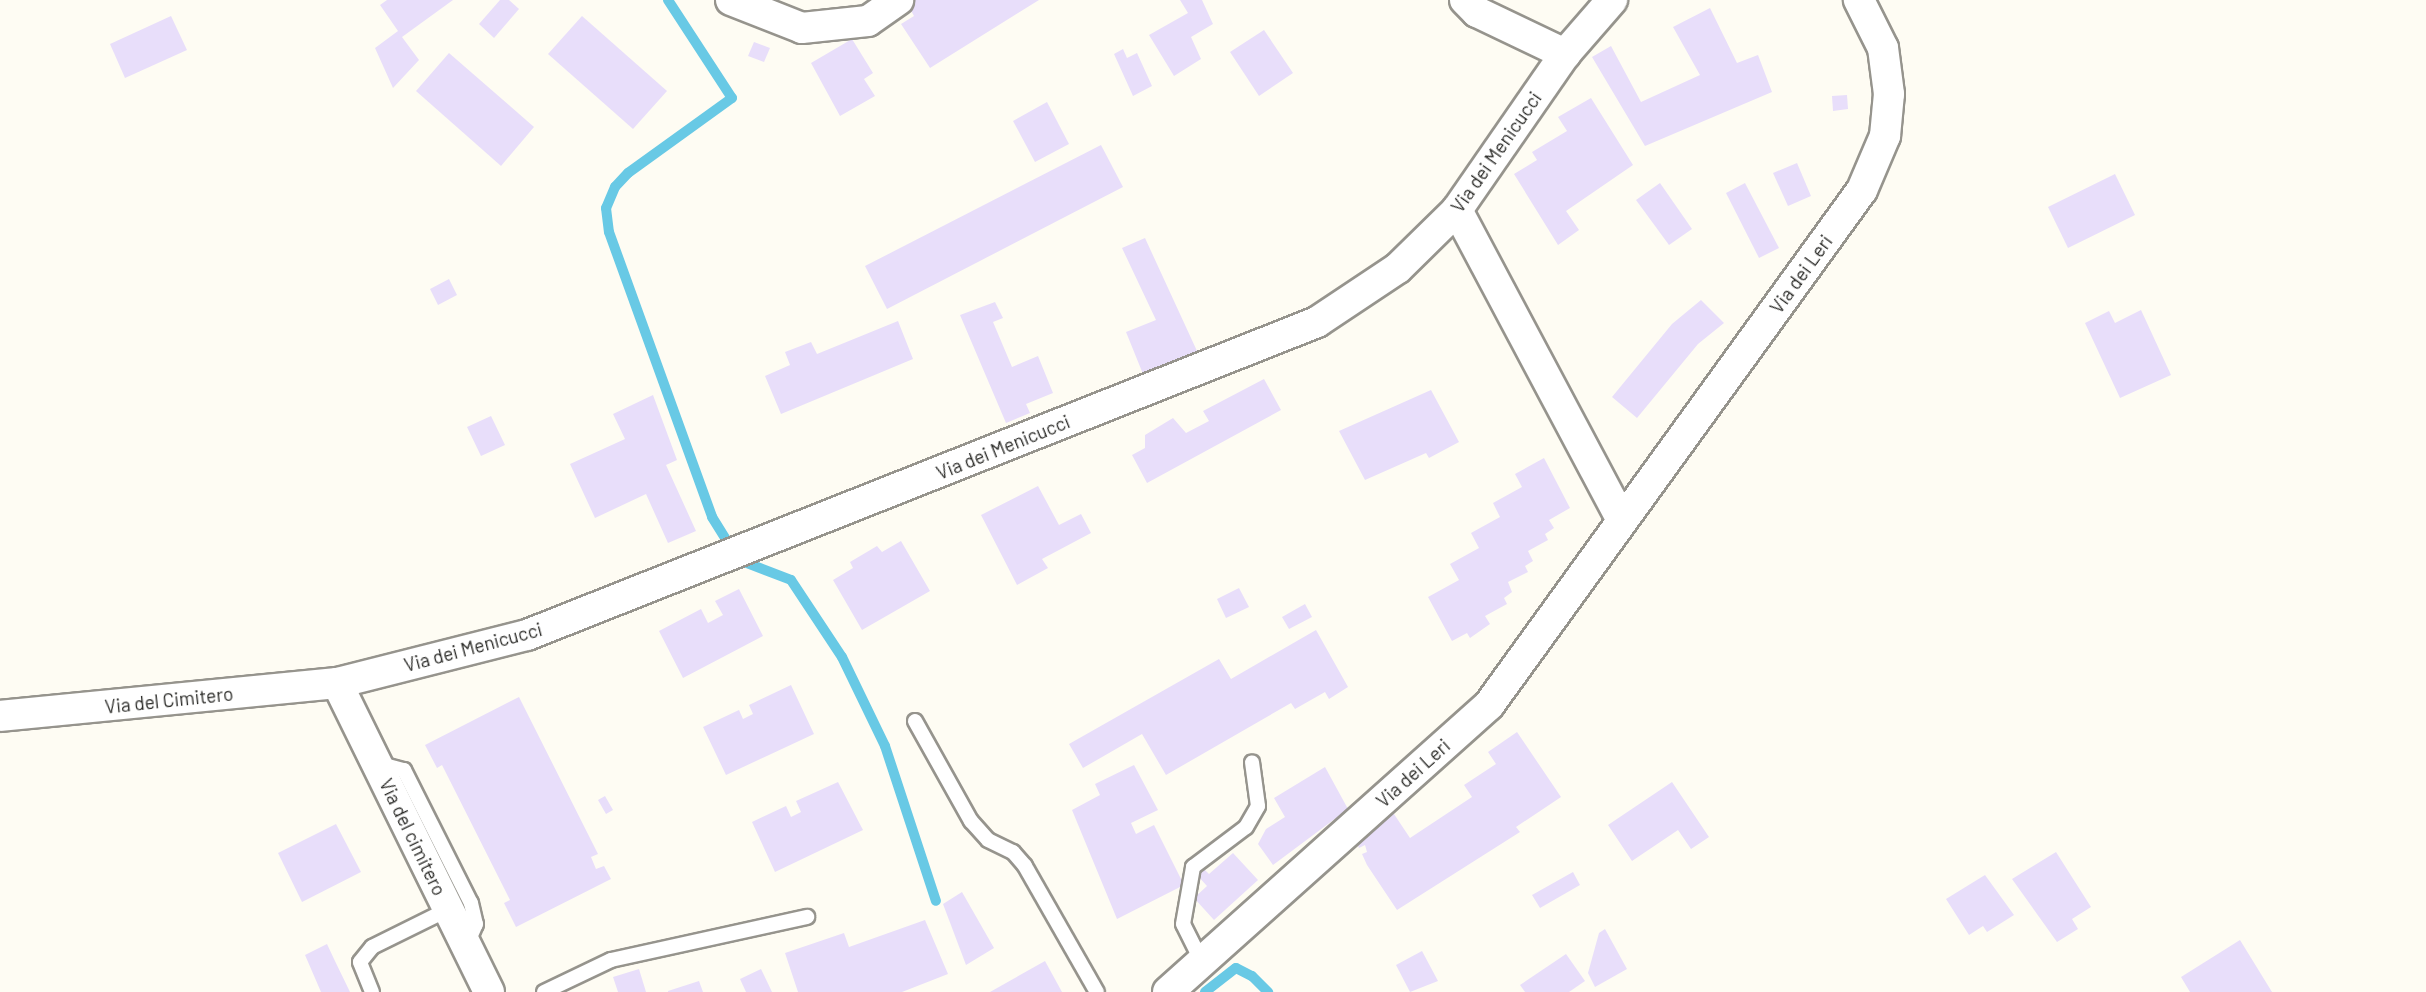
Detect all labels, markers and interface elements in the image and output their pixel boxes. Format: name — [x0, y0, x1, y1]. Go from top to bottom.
street label: Via dei Menicucci — [1446, 87, 1546, 217]
street label: Via dei Leri — [1765, 230, 1837, 318]
street label: Via dei Menicucci — [933, 410, 1073, 484]
street label: Via dei Menicucci — [401, 618, 545, 676]
street label: Via del Cimitero — [104, 682, 234, 718]
street label: Via dei Leri — [1371, 734, 1455, 812]
street label: Via del cimitero — [375, 775, 451, 899]

